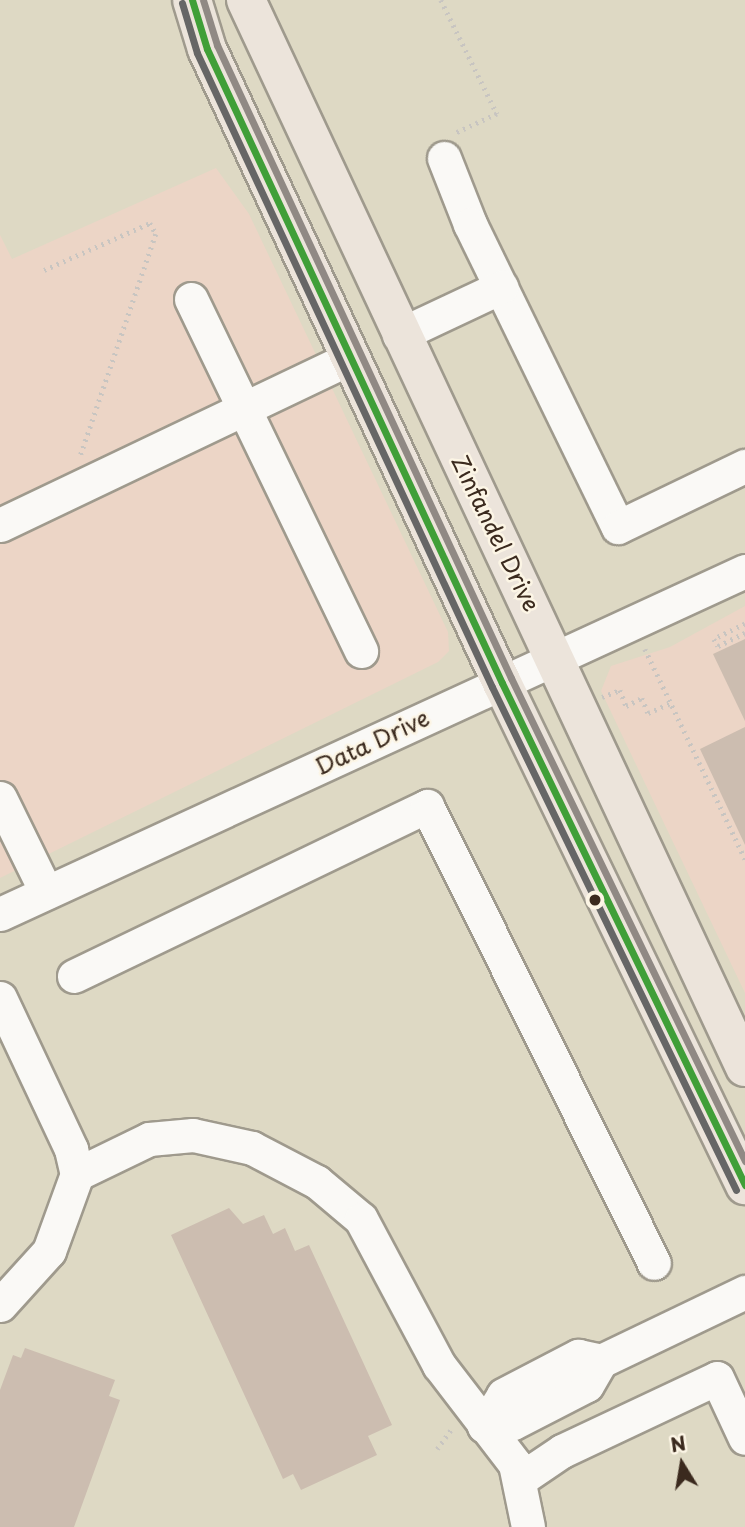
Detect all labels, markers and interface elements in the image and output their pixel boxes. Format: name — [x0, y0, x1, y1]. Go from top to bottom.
street label: Zinfandel Drive — [446, 450, 546, 616]
street label: Data Drive — [310, 703, 434, 781]
unlabelled marker — [588, 893, 602, 907]
text: N — [668, 1428, 688, 1459]
north arrow — [647, 1429, 717, 1499]

